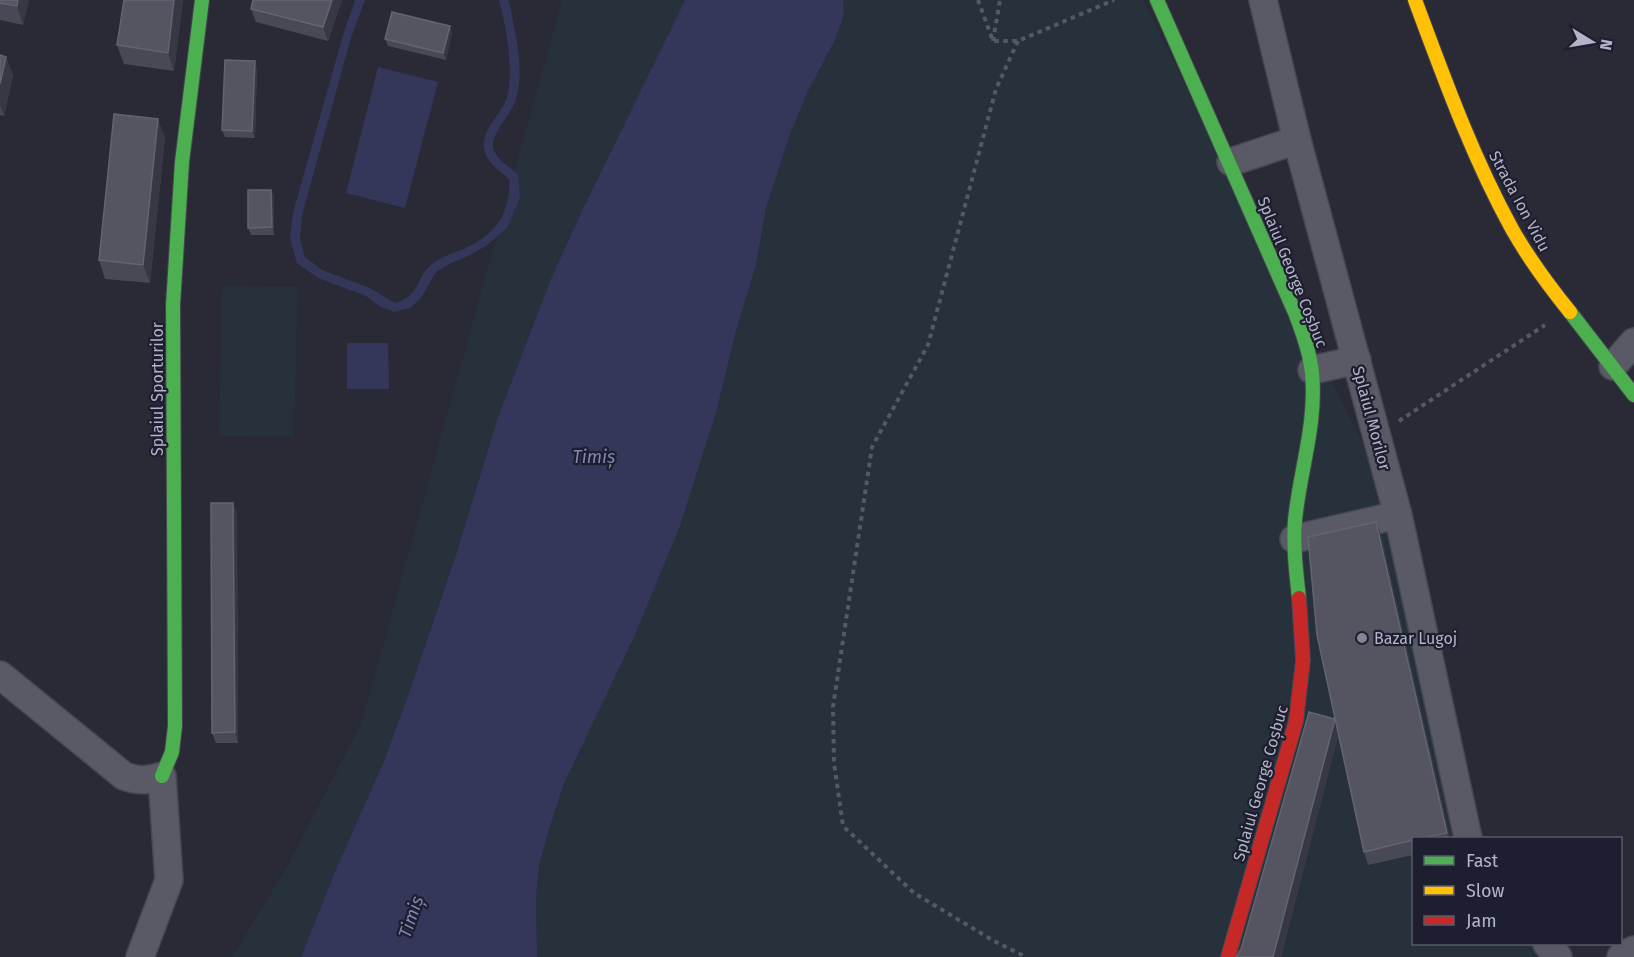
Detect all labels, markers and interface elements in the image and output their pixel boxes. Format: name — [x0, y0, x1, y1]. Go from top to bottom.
north arrow — [1562, 12, 1622, 72]
text: N — [1596, 38, 1617, 52]
street label: Strada Ion Vidu — [1485, 148, 1554, 255]
street label: Splaiul George Coșbuc — [1253, 194, 1332, 351]
street label: Splaiul Sporturilor — [148, 321, 167, 456]
street label: Splaiul Morilor — [1349, 364, 1395, 473]
water label: Timiș — [573, 446, 615, 469]
place label: Bazar Lugoj — [1374, 629, 1457, 648]
marker: Bazar Lugoj — [1355, 631, 1369, 645]
street label: Splaiul George Coșbuc — [1229, 703, 1293, 864]
legend — [1412, 837, 1622, 945]
text: Fast — [1466, 850, 1499, 872]
text: Slow — [1466, 880, 1505, 902]
water label: Timiș — [394, 893, 429, 941]
text: Jam — [1466, 910, 1497, 932]

